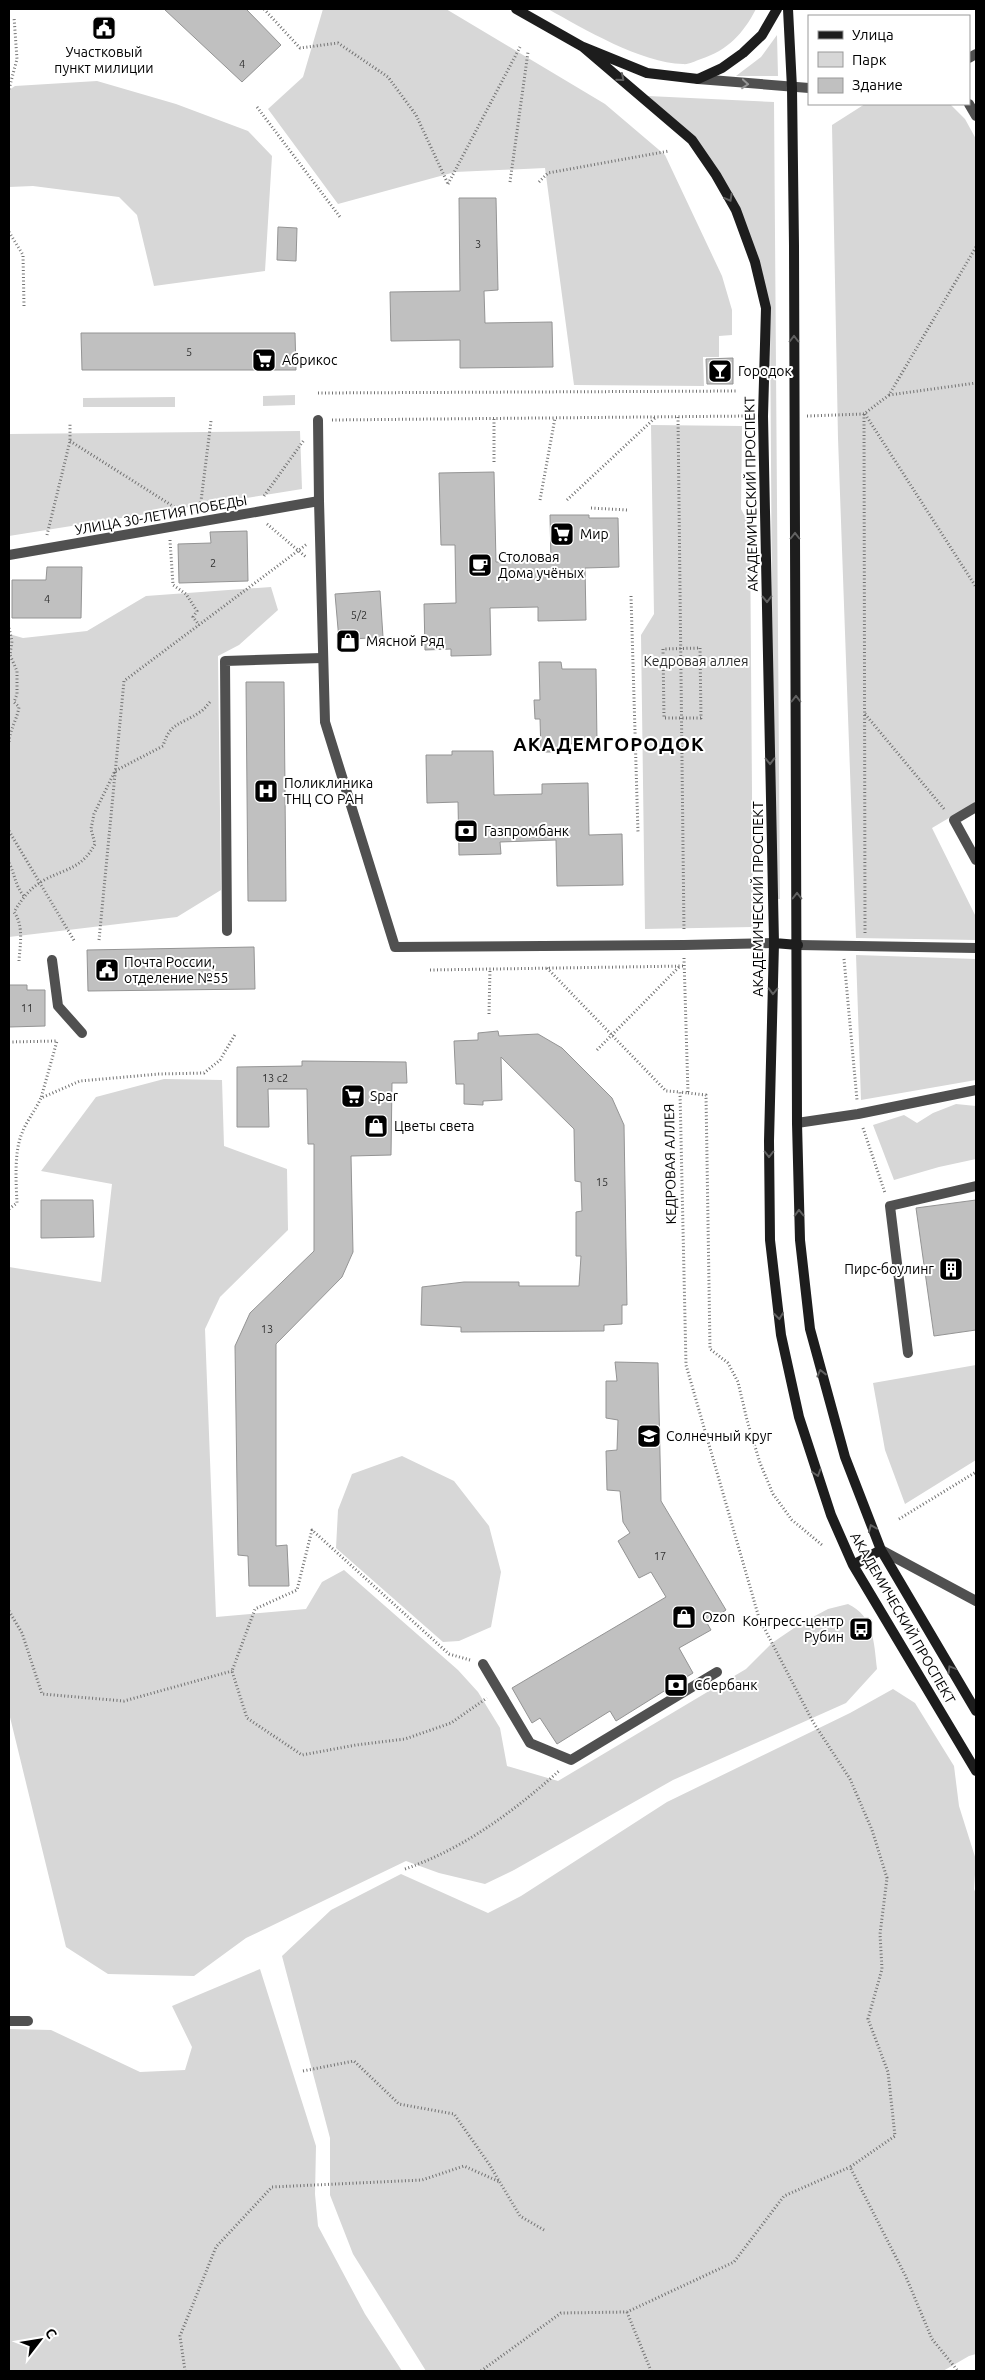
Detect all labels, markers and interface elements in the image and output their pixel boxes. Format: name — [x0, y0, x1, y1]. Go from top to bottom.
public building icon: Участковый пункт милиции — [91, 15, 117, 41]
legend — [808, 15, 970, 105]
text: Улица — [852, 26, 894, 43]
place label: Участковый пункт милиции — [54, 44, 154, 76]
text: Парк — [852, 51, 887, 68]
house number: 4 — [239, 58, 245, 70]
one-way arrow — [616, 72, 625, 81]
text: Здание — [852, 76, 903, 93]
one-way arrow — [741, 78, 749, 89]
one-way arrow — [723, 192, 733, 201]
house number: 3 — [475, 238, 481, 250]
one-way arrow — [789, 334, 799, 342]
house number: 5 — [186, 346, 192, 358]
supermarket icon: Абрикос — [251, 347, 277, 373]
place label: Абрикос — [282, 352, 338, 368]
bar icon: Городок — [707, 358, 733, 384]
place label: Городок — [738, 363, 792, 379]
street label: АКАДЕМИЧЕСКИЙ ПРОСПЕКТ — [740, 396, 761, 592]
street label: УЛИЦА 30-ЛЕТИЯ ПОБЕДЫ — [74, 492, 248, 538]
supermarket icon: Мир — [549, 521, 575, 547]
place label: Мир — [580, 526, 609, 542]
one-way arrow — [789, 532, 800, 540]
place label: Столовая Дома учёных — [498, 549, 584, 581]
cafe icon: Столовая Дома учёных — [467, 552, 493, 578]
house number: 2 — [210, 557, 216, 569]
house number: 4 — [44, 593, 50, 605]
one-way arrow — [761, 595, 772, 603]
house number: 5/2 — [351, 609, 367, 621]
shop icon: Мясной Ряд — [335, 628, 361, 654]
place label: Мясной Ряд — [366, 633, 444, 649]
park label: Кедровая аллея — [643, 653, 749, 669]
one-way arrow — [791, 694, 801, 702]
district label: АКАДЕМГОРОДОК — [513, 733, 705, 755]
one-way arrow — [765, 758, 775, 765]
place label: Поликлиника ТНЦ СО РАН — [284, 775, 373, 807]
hospital icon: Поликлиника ТНЦ СО РАН — [253, 778, 279, 804]
street label: АКАДЕМИЧЕСКИЙ ПРОСПЕКТ — [749, 801, 766, 997]
bank icon: Газпромбанк — [453, 818, 479, 844]
place label: Газпромбанк — [484, 823, 569, 839]
one-way arrow — [792, 892, 802, 900]
place label: Почта России, отделение №55 — [124, 954, 229, 986]
public building icon: Почта России, отделение №55 — [94, 957, 120, 983]
one-way arrow — [767, 988, 778, 996]
house number: 11 — [21, 1002, 33, 1014]
house number: 13 с2 — [262, 1072, 288, 1084]
supermarket icon: Spar — [340, 1083, 366, 1109]
place label: Spar — [370, 1088, 399, 1104]
street label: КЕДРОВАЯ АЛЛЕЯ — [661, 1103, 679, 1225]
shop icon: Цветы света — [363, 1113, 389, 1139]
place label: Цветы света — [394, 1118, 475, 1134]
one-way arrow — [764, 1150, 774, 1158]
house number: 15 — [596, 1176, 608, 1188]
one-way arrow — [794, 1209, 804, 1216]
building icon: Пирс-боулинг — [938, 1256, 964, 1282]
place label: Пирс-боулинг — [844, 1261, 934, 1277]
one-way arrow — [773, 1312, 784, 1320]
house number: 13 — [261, 1323, 273, 1335]
one-way arrow — [816, 1369, 827, 1378]
school or university icon: Солнечный круг — [636, 1423, 662, 1449]
place label: Солнечный круг — [666, 1428, 772, 1444]
one-way arrow — [812, 1468, 822, 1477]
one-way arrow — [867, 1524, 878, 1533]
street label: АКАДЕМИЧЕСКИЙ ПРОСПЕКТ — [847, 1529, 960, 1707]
house number: 17 — [654, 1550, 666, 1562]
shop icon: Ozon — [671, 1604, 697, 1630]
place label: Ozon — [702, 1609, 735, 1625]
place label: Конгресс-центр Рубин — [742, 1613, 844, 1645]
bus stop icon: Конгресс-центр Рубин — [848, 1616, 874, 1642]
one-way arrow — [948, 1665, 958, 1674]
bank icon: Сбербанк — [663, 1672, 689, 1698]
place label: Сбербанк — [694, 1677, 757, 1693]
north arrow — [15, 2315, 65, 2365]
text: С — [42, 2325, 60, 2341]

